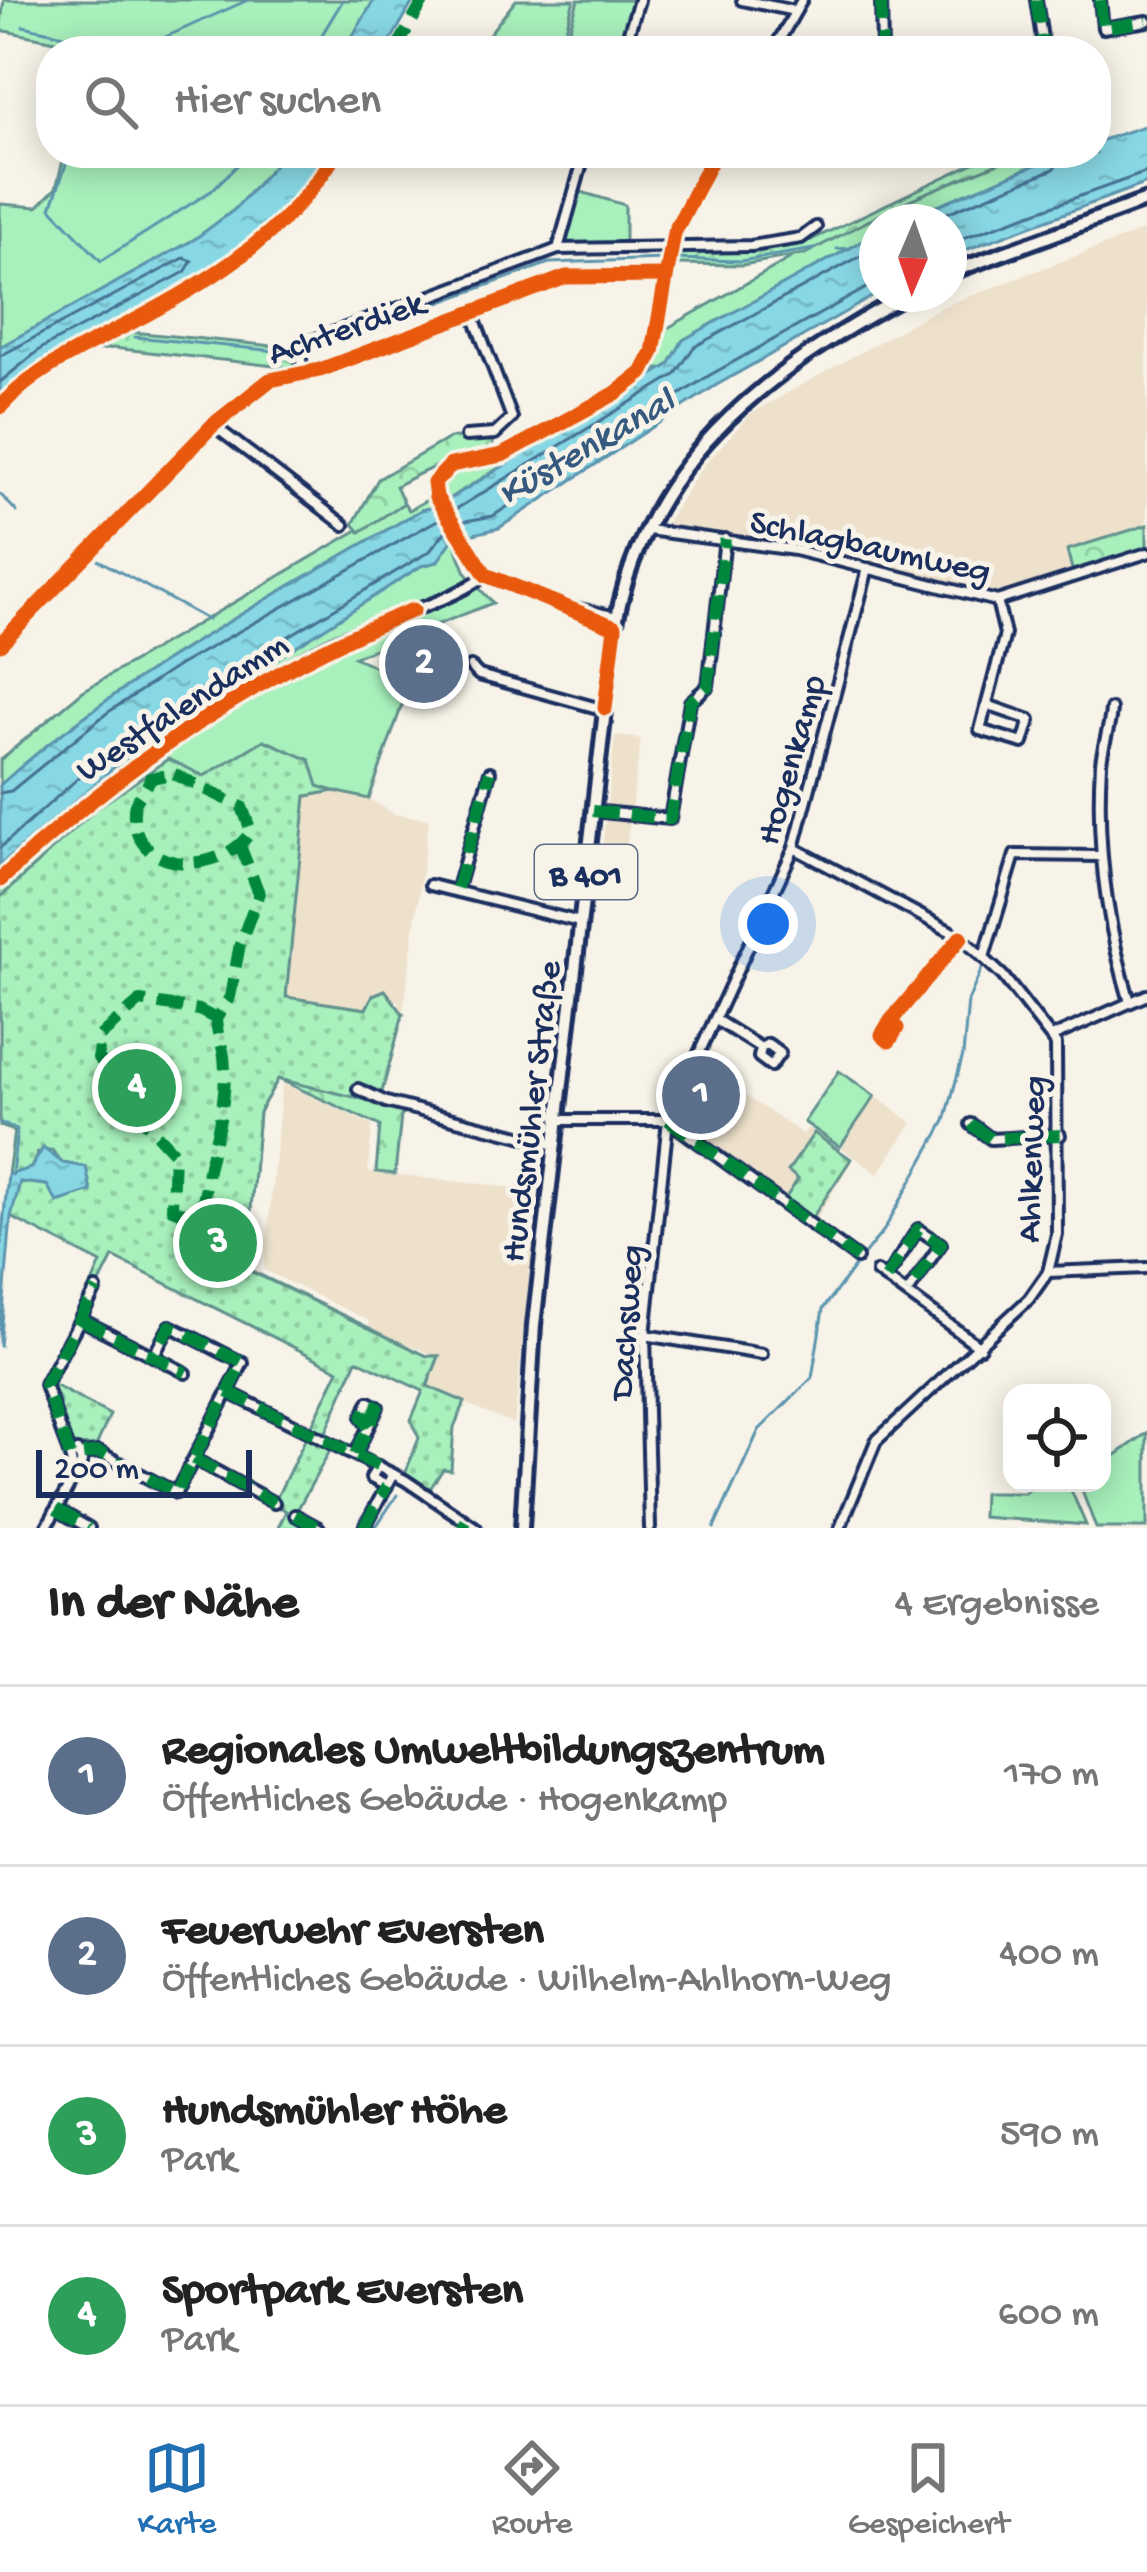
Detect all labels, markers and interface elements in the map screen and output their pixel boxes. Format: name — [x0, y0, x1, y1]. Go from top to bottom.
search box — [36, 36, 1111, 168]
icon: search — [78, 69, 144, 135]
text: Hier suchen — [174, 76, 381, 129]
north arrow — [859, 204, 967, 312]
street label: Achterdiek — [263, 283, 434, 378]
water label: Küstenkanal — [491, 380, 686, 519]
street label: Schlagbaumweg — [745, 503, 994, 596]
pin: 2 — [385, 619, 463, 709]
street label: Westfalendamm — [70, 625, 298, 794]
street label: Hogenkamp — [750, 671, 839, 851]
road number: B 401 — [535, 845, 637, 899]
your location — [738, 894, 798, 954]
street label: Hundsmühler Straße — [495, 958, 574, 1265]
pin: 4 — [98, 1043, 176, 1133]
pin: 1 — [662, 1050, 740, 1140]
street label: Ahlkenweg — [1010, 1075, 1059, 1244]
pin: 3 — [179, 1198, 257, 1288]
street label: Dachsweg — [602, 1244, 656, 1403]
map controls — [1003, 1384, 1111, 1492]
button: locate — [1003, 1384, 1111, 1492]
scale bar — [36, 1444, 252, 1497]
text: 200 m — [54, 1452, 139, 1490]
text: In der Nähe — [48, 1576, 298, 1636]
text: 4 Ergebnisse — [894, 1583, 1099, 1629]
text: Regionales Umweltbildungszentrum — [162, 1726, 825, 1779]
text: 1 — [79, 1753, 95, 1799]
text: 170 m — [1004, 1753, 1099, 1799]
text: Öffentliches Gebäude · Hogenkamp — [162, 1779, 727, 1825]
text: Feuerwehr Eversten — [162, 1906, 544, 1959]
text: 2 — [77, 1933, 97, 1979]
text: 400 m — [999, 1933, 1099, 1979]
text: Öffentliches Gebäude · Wilhelm-Ahlhorn-Weg — [162, 1959, 891, 2005]
text: Hundsmühler Höhe — [162, 2086, 507, 2139]
text: 3 — [77, 2113, 97, 2159]
text: 590 m — [1000, 2113, 1099, 2159]
text: Park — [162, 2139, 236, 2185]
text: Sportpark Eversten — [162, 2266, 523, 2319]
text: 4 — [78, 2293, 96, 2339]
text: 600 m — [998, 2293, 1099, 2339]
text: Park — [162, 2319, 236, 2365]
tab: Karte — [138, 2435, 216, 2545]
tab: Route — [492, 2435, 572, 2545]
tab: Gespeichert — [848, 2435, 1009, 2545]

